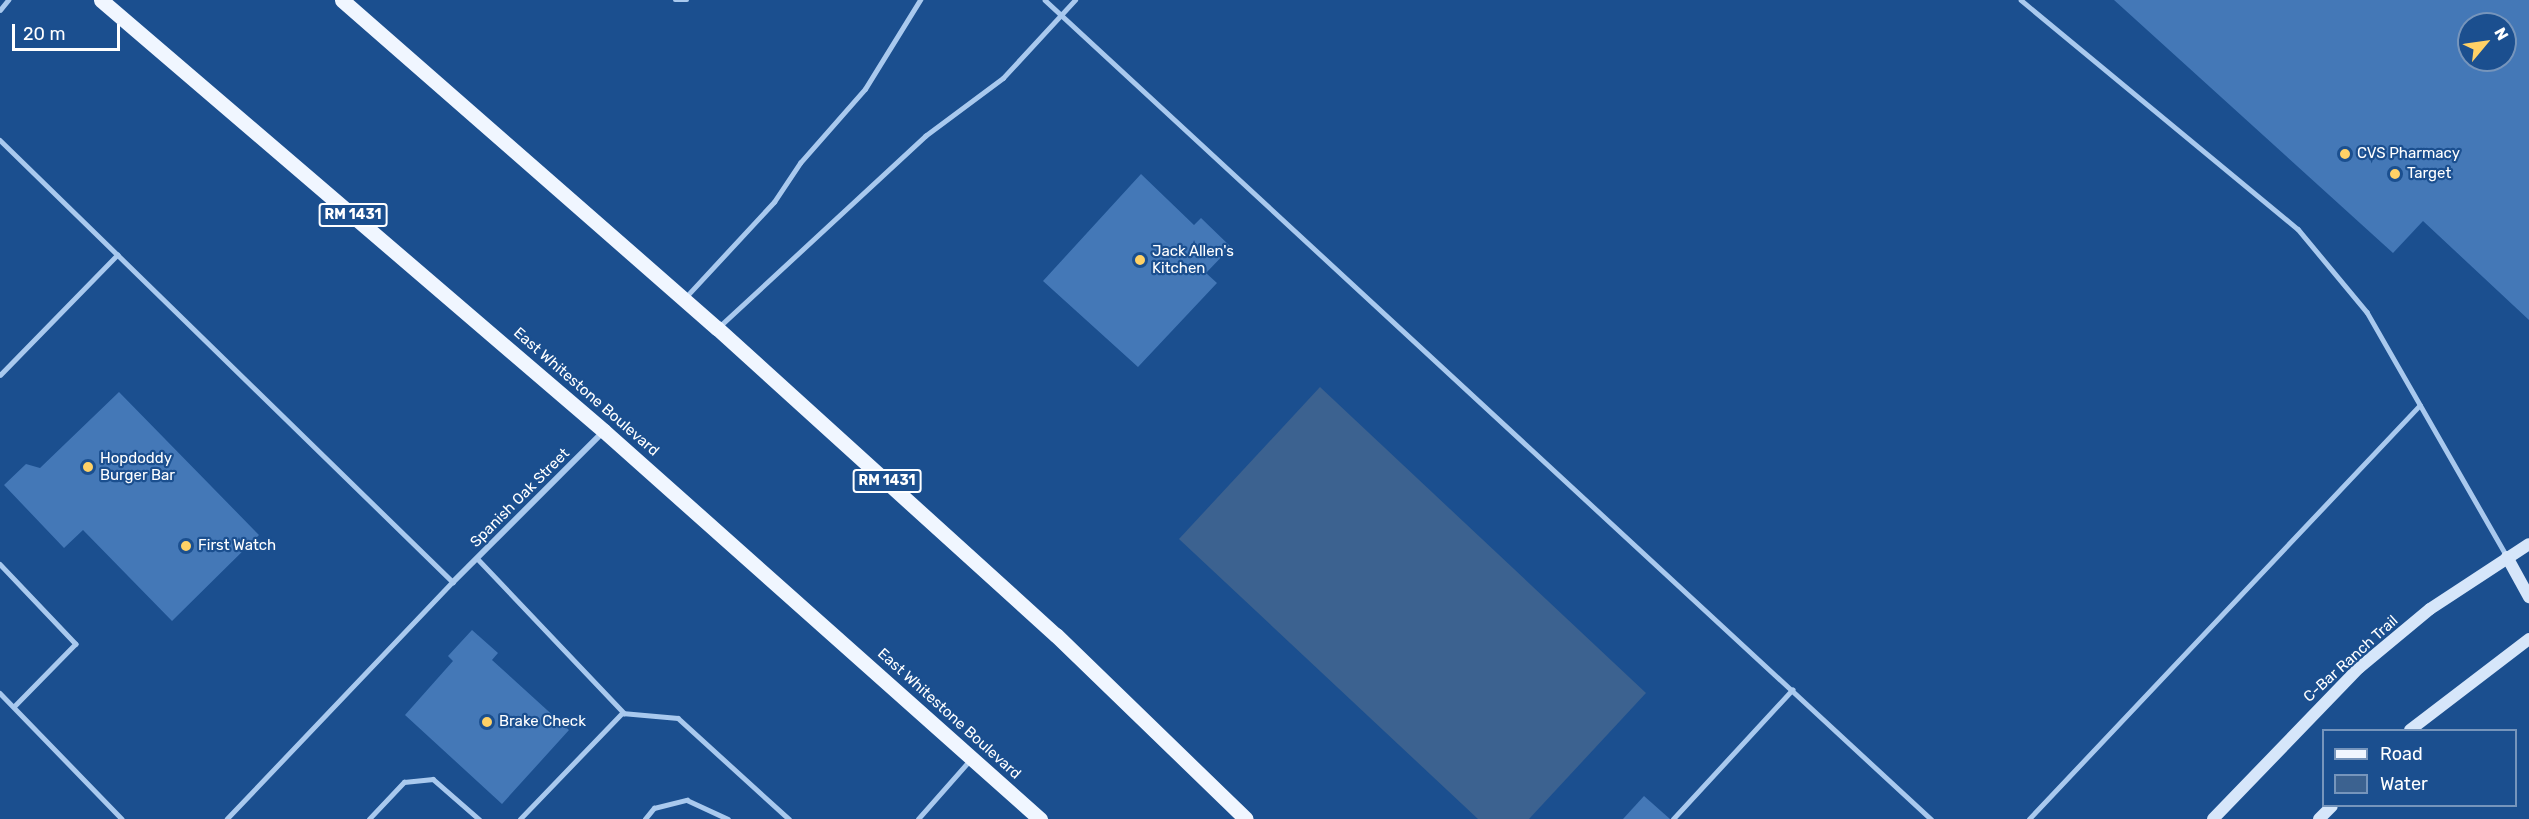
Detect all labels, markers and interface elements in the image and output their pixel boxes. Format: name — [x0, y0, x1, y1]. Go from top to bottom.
scale bar — [15, 12, 123, 50]
north arrow — [2457, 12, 2517, 72]
text: 20 m — [23, 23, 65, 45]
text: N — [2490, 24, 2513, 44]
place label: CVS Pharmacy — [2357, 145, 2460, 163]
marker: CVS Pharmacy — [2338, 147, 2352, 161]
place label: Target — [2407, 165, 2451, 183]
marker: Target — [2388, 167, 2402, 181]
road number: RM 1431 — [318, 204, 388, 226]
place label: Jack Allen's Kitchen — [1152, 242, 1234, 277]
marker: Jack Allen's Kitchen — [1133, 253, 1147, 267]
street label: East Whitestone Boulevard — [510, 324, 662, 460]
street label: Spanish Oak Street — [467, 445, 573, 551]
place label: Hopdoddy Burger Bar — [100, 449, 175, 484]
marker: Hopdoddy Burger Bar — [81, 460, 95, 474]
road number: RM 1431 — [852, 470, 922, 492]
place label: First Watch — [198, 537, 276, 555]
marker: First Watch — [179, 539, 193, 553]
street label: C-Bar Ranch Trail — [2300, 612, 2402, 706]
street label: East Whitestone Boulevard — [873, 645, 1025, 783]
place label: Brake Check — [499, 713, 586, 731]
marker: Brake Check — [480, 715, 494, 729]
legend — [2322, 729, 2517, 807]
text: Road — [2380, 743, 2423, 765]
text: Water — [2380, 773, 2428, 795]

